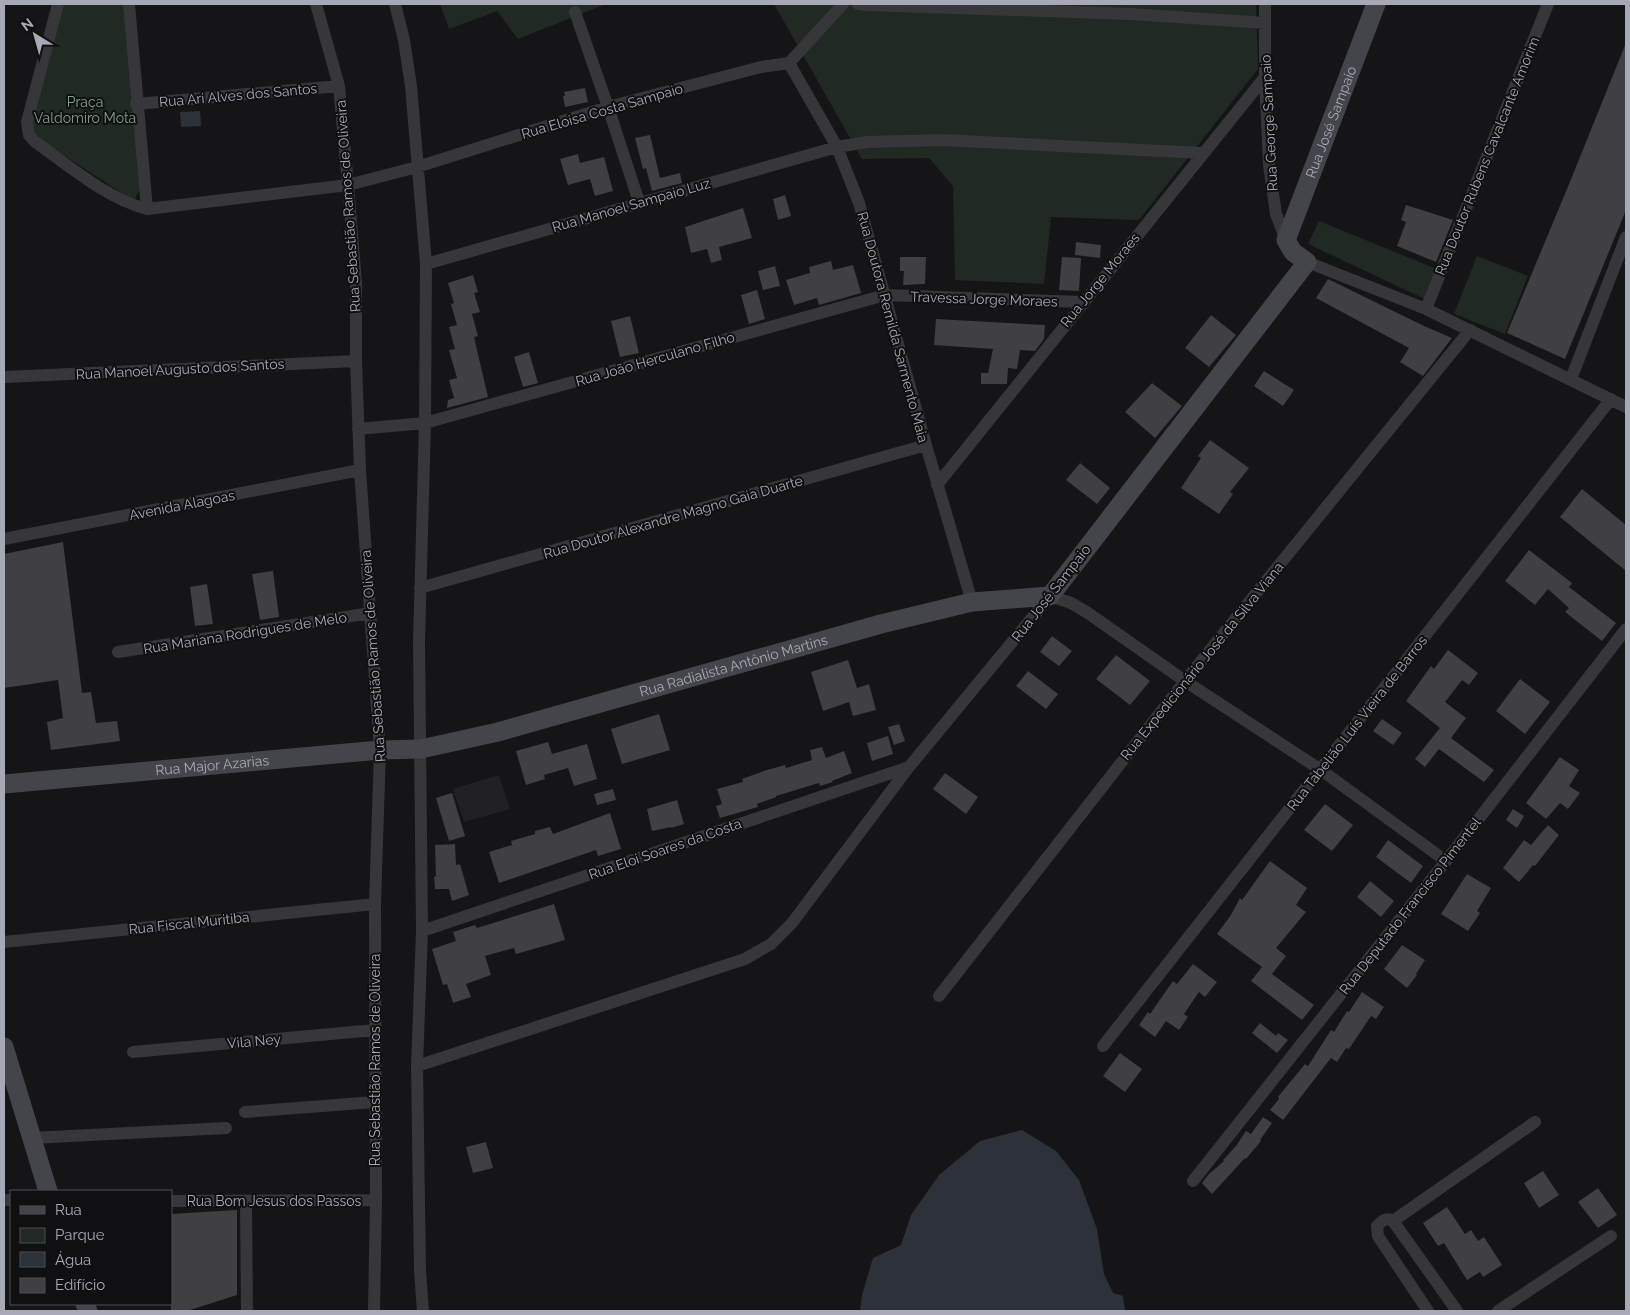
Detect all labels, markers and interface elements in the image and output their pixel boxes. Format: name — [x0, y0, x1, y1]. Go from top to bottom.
north arrow — [10, 10, 60, 60]
text: N — [18, 15, 36, 34]
street label: Rua Doutor Rubens Cavalcante Amorim — [1432, 35, 1542, 277]
street label: Rua George Sampaio — [1257, 54, 1281, 192]
street label: Rua José Sampaio — [1302, 64, 1360, 180]
street label: Rua Ari Alves dos Santos — [158, 80, 318, 110]
street label: Rua Eloisa Costa Sampaio — [519, 80, 685, 142]
park label: Praça Valdomiro Mota — [34, 94, 136, 126]
street label: Rua Sebastião Ramos de Oliveira — [333, 99, 363, 313]
street label: Rua Manoel Sampaio Luz — [550, 175, 712, 235]
street label: Rua Doutora Remilda Sarmento Maia — [854, 210, 932, 444]
street label: Rua Jorge Moraes — [1057, 230, 1143, 330]
street label: Travessa Jorge Moraes — [910, 288, 1058, 310]
street label: Rua João Herculano Filho — [574, 329, 736, 389]
street label: Rua Manoel Augusto dos Santos — [75, 356, 285, 382]
street label: Rua Doutor Alexandre Magno Gaia Duarte — [541, 472, 805, 562]
street label: Avenida Alagoas — [128, 487, 236, 523]
street label: Rua José Sampaio — [1008, 541, 1094, 645]
street label: Rua Sebastião Ramos de Oliveira — [358, 549, 388, 763]
street label: Rua Expedicionário José da Silva Viana — [1117, 559, 1287, 763]
street label: Rua Mariana Rodrigues de Melo — [142, 609, 348, 657]
street label: Rua Radialista Antônio Martins — [637, 631, 830, 700]
street label: Rua Tabelião Luís Vieira de Barros — [1284, 632, 1430, 814]
street label: Rua Major Azarias — [155, 752, 270, 778]
street label: Rua Deputado Francisco Pimentel — [1336, 814, 1484, 997]
street label: Rua Eloi Soares da Costa — [587, 815, 743, 883]
street label: Rua Fiscal Muritiba — [128, 909, 250, 937]
street label: Rua Sebastião Ramos de Oliveira — [367, 954, 383, 1166]
street label: Vila Ney — [226, 1031, 282, 1051]
legend — [10, 1190, 172, 1305]
street label: Rua Bom Jesus dos Passos — [187, 1193, 362, 1209]
text: Rua — [55, 1201, 82, 1219]
text: Parque — [55, 1226, 105, 1244]
text: Água — [55, 1251, 91, 1269]
text: Edifício — [55, 1276, 105, 1294]

